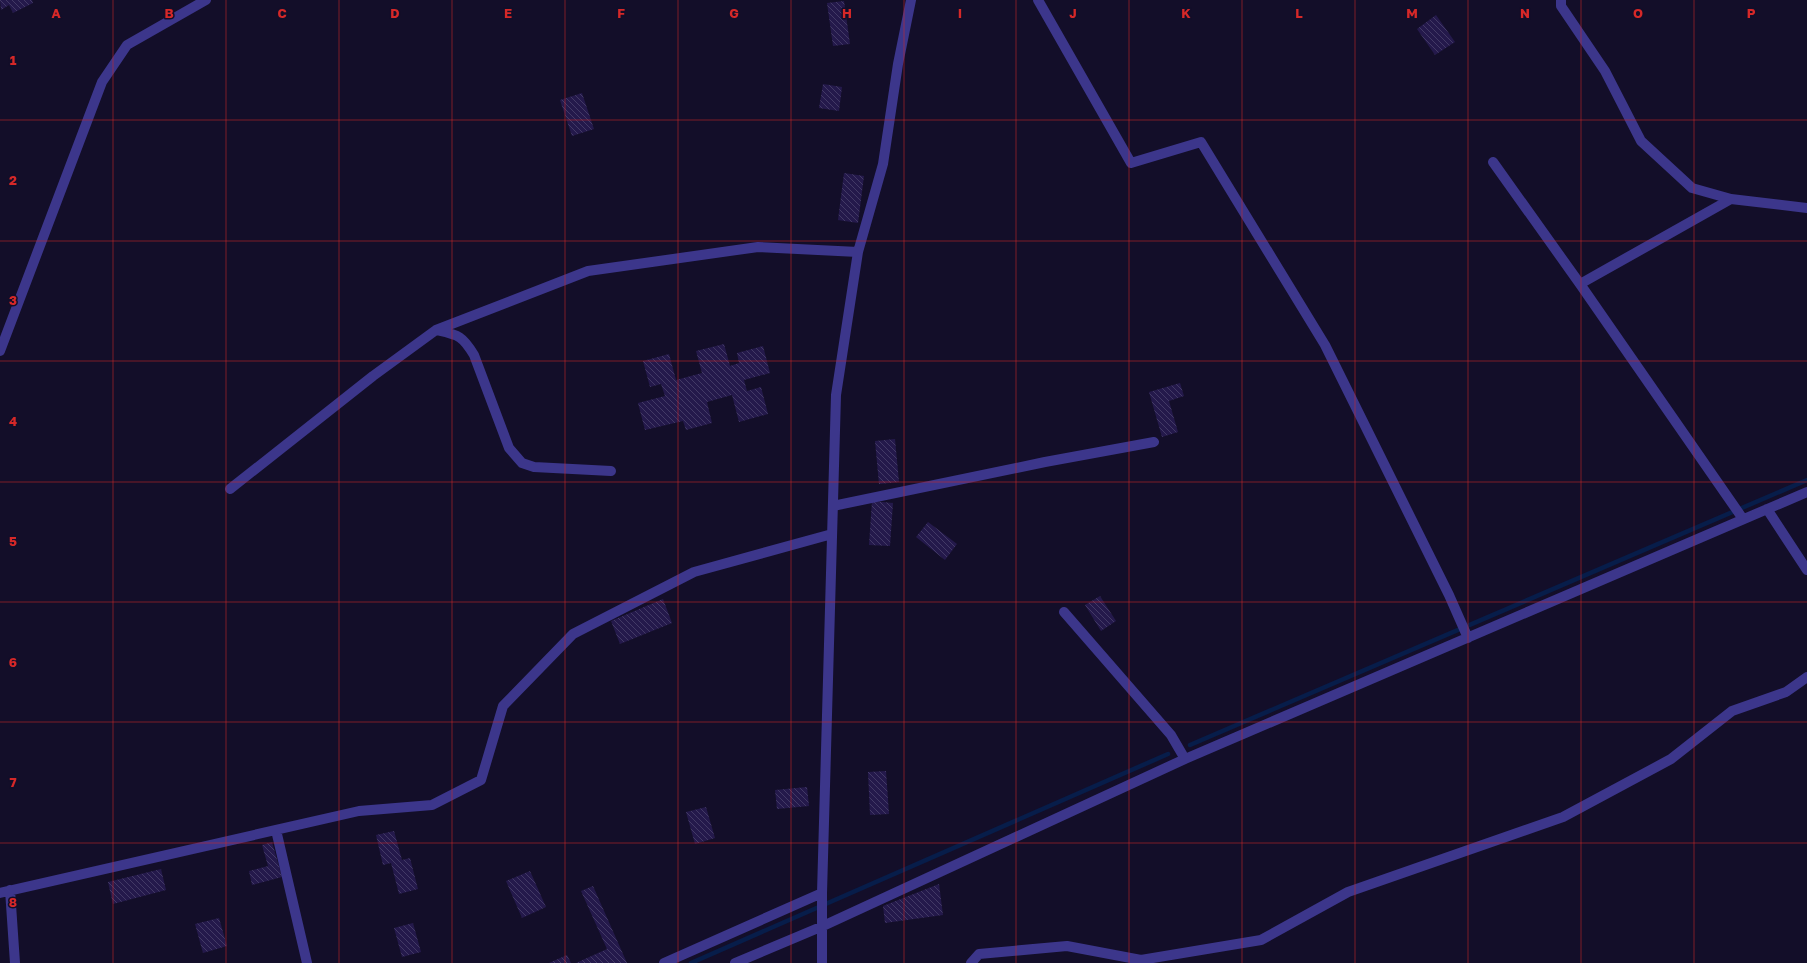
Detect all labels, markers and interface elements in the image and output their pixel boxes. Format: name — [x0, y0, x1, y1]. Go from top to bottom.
text: A — [51, 5, 61, 21]
text: B — [164, 5, 174, 21]
text: C — [277, 5, 287, 21]
text: D — [390, 5, 400, 21]
text: E — [504, 5, 512, 21]
text: F — [617, 5, 625, 21]
text: G — [729, 5, 739, 21]
text: H — [842, 5, 852, 21]
text: I — [958, 5, 962, 21]
text: J — [1069, 5, 1077, 21]
text: K — [1181, 5, 1191, 21]
text: L — [1295, 5, 1303, 21]
text: M — [1406, 5, 1418, 21]
text: N — [1520, 5, 1530, 21]
text: O — [1633, 5, 1643, 21]
text: P — [1747, 5, 1756, 21]
text: 1 — [10, 52, 17, 68]
text: 2 — [9, 172, 17, 188]
text: 3 — [9, 292, 17, 308]
text: 4 — [9, 413, 17, 429]
text: 5 — [9, 533, 17, 549]
text: 6 — [9, 654, 17, 670]
text: 7 — [9, 774, 17, 790]
text: 8 — [9, 894, 17, 910]

